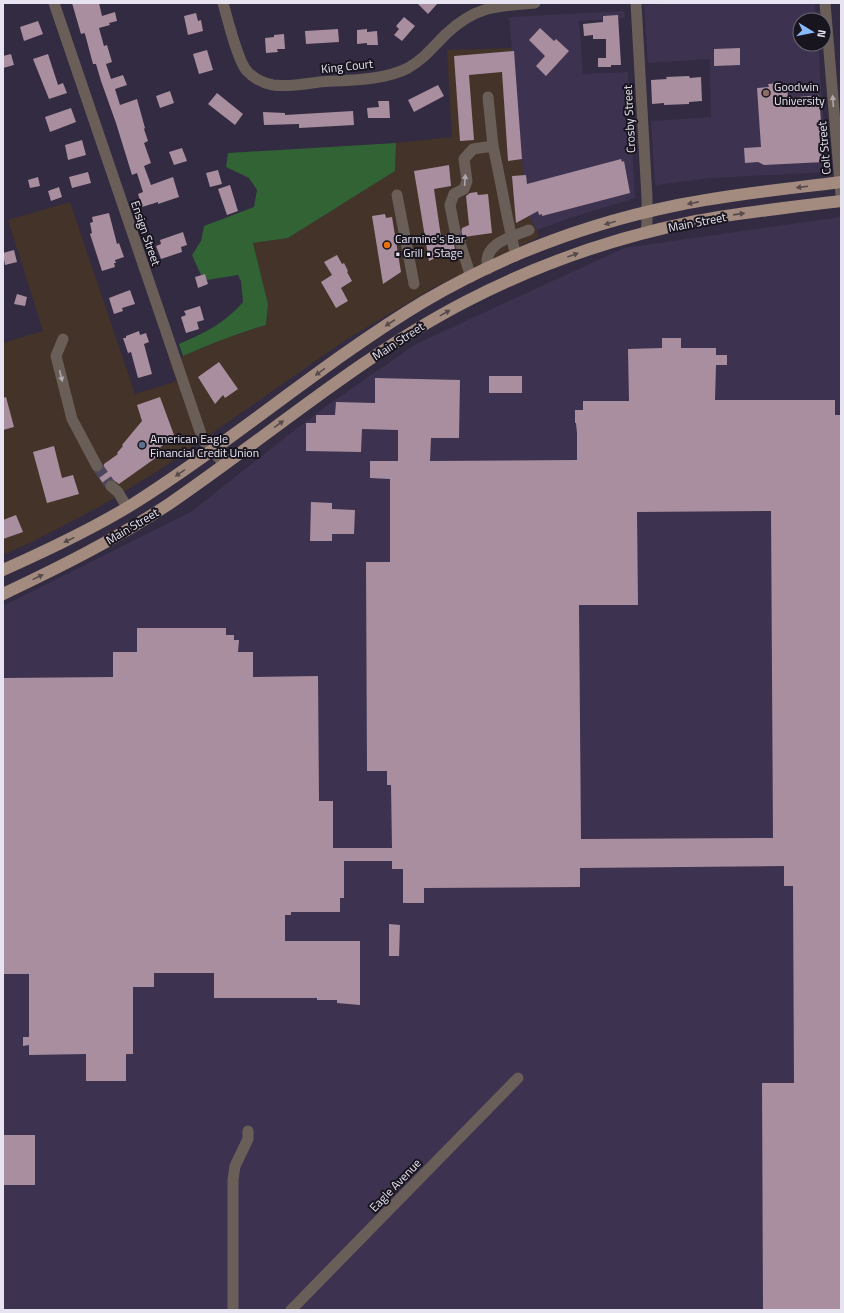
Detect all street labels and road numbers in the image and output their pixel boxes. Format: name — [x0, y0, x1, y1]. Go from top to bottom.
street label: King Court — [320, 54, 375, 78]
street label: Crosby Street — [618, 84, 640, 153]
street label: Colt Street — [812, 120, 836, 175]
street label: Ensign Street — [126, 198, 166, 269]
street label: Main Street — [666, 207, 728, 237]
street label: Main Street — [368, 317, 428, 365]
street label: Main Street — [102, 502, 163, 549]
street label: Eagle Avenue — [365, 1154, 425, 1216]

